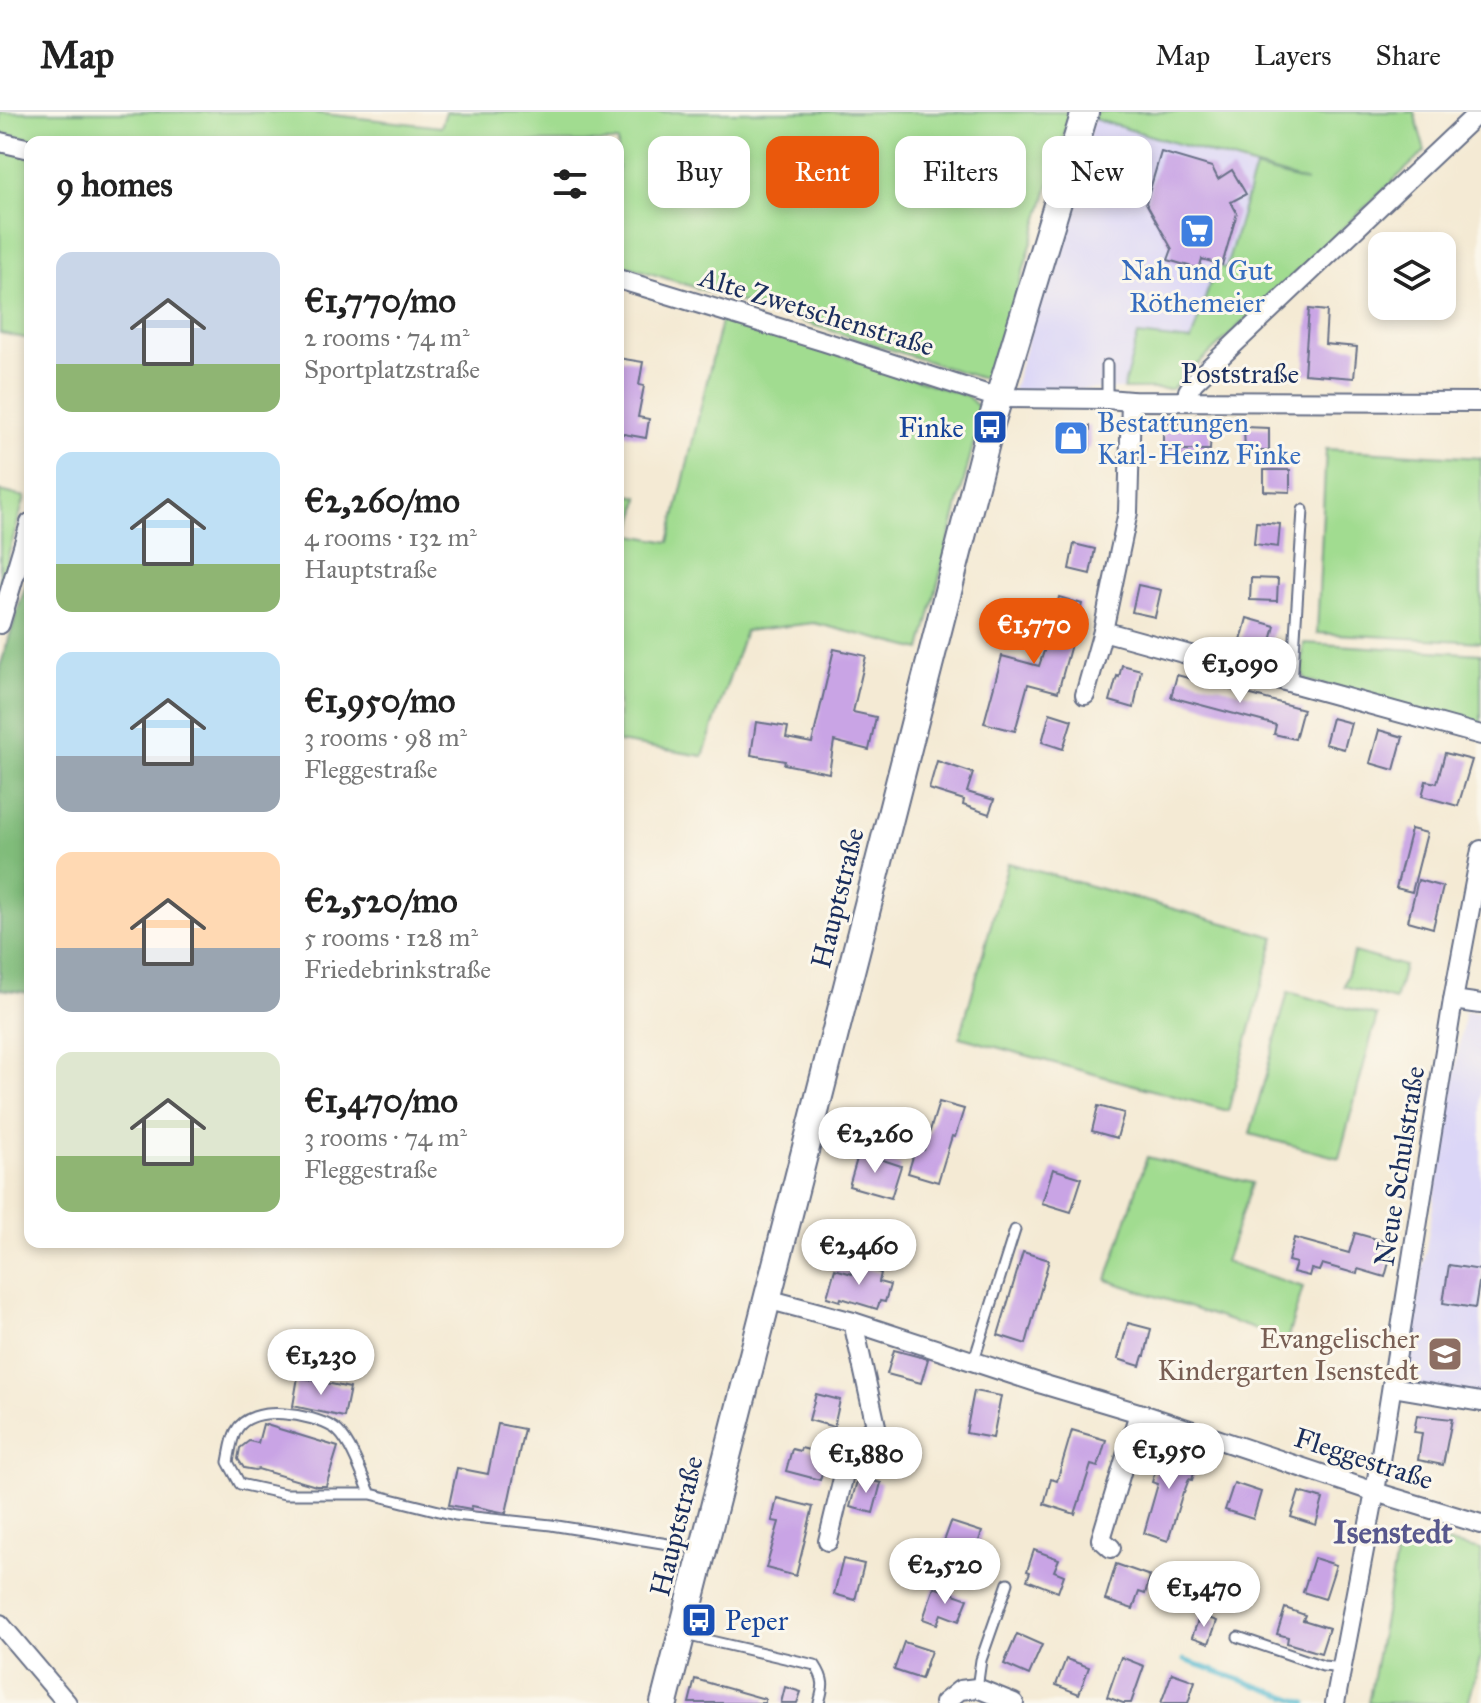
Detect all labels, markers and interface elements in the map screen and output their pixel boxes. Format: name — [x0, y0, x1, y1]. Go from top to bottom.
text: Map — [40, 32, 114, 78]
text: Map — [1155, 38, 1210, 73]
text: Layers — [1254, 38, 1332, 73]
text: Share — [1376, 38, 1441, 73]
chip: Buy — [648, 136, 750, 208]
chip: Rent — [766, 136, 879, 208]
chip: Filters — [895, 136, 1026, 208]
chip: New — [1042, 136, 1152, 208]
icon: filters — [548, 162, 592, 206]
text: 9 homes — [56, 164, 173, 205]
supermarket icon: Nah und Gut Röthemeier — [1178, 212, 1216, 250]
map controls — [1368, 232, 1456, 320]
button: layers — [1368, 232, 1456, 320]
place label: Nah und Gut Röthemeier — [1121, 253, 1273, 320]
street label: Alte Zwetschenstraße — [694, 259, 938, 364]
text: €1,770/mo — [304, 280, 456, 321]
icon: home — [120, 284, 216, 380]
text: 2 rooms · 74 m² — [304, 321, 470, 353]
text: Sportplatzstraße — [304, 353, 480, 385]
street label: Poststraße — [1181, 356, 1299, 391]
place label: Bestattungen Karl-Heinz Finke — [1097, 405, 1301, 472]
bus stop icon: Finke — [971, 408, 1009, 446]
place label: Finke — [898, 410, 964, 445]
shop icon: Bestattungen Karl-Heinz Finke — [1052, 419, 1090, 457]
text: €2,260/mo — [304, 480, 460, 521]
icon: home — [120, 484, 216, 580]
text: 4 rooms · 132 m² — [304, 521, 477, 553]
text: Hauptstraße — [304, 553, 437, 585]
pin: €1,770 — [969, 598, 1099, 666]
text: €1,770 — [997, 608, 1071, 640]
pin: €1,090 — [1175, 637, 1305, 705]
text: €1,090 — [1202, 647, 1278, 679]
text: €1,950/mo — [304, 680, 455, 721]
icon: home — [120, 684, 216, 780]
text: 3 rooms · 98 m² — [304, 721, 467, 753]
text: Fleggestraße — [304, 753, 438, 785]
street label: Hauptstraße — [803, 824, 872, 972]
text: €2,520/mo — [304, 880, 458, 921]
icon: home — [120, 884, 216, 980]
text: 5 rooms · 128 m² — [304, 921, 478, 953]
text: Friedebrinkstraße — [304, 953, 491, 985]
street label: Neue Schulstraße — [1366, 1064, 1433, 1269]
text: €1,470/mo — [304, 1080, 458, 1121]
icon: home — [120, 1084, 216, 1180]
pin: €2,260 — [810, 1107, 940, 1175]
text: €2,260 — [836, 1117, 914, 1149]
text: 3 rooms · 74 m² — [304, 1121, 467, 1153]
text: Fleggestraße — [304, 1153, 438, 1185]
pin: €2,460 — [794, 1219, 924, 1287]
text: €2,460 — [819, 1229, 899, 1261]
place label: Evangelischer Kindergarten Isenstedt — [1157, 1321, 1419, 1388]
pin: €1,230 — [256, 1329, 386, 1397]
school or university icon: Evangelischer Kindergarten Isenstedt — [1426, 1335, 1464, 1373]
text: €1,230 — [285, 1339, 357, 1371]
street label: Fleggestraße — [1290, 1420, 1438, 1497]
pin: €1,950 — [1104, 1423, 1234, 1491]
pin: €1,880 — [801, 1427, 931, 1495]
text: €1,950 — [1132, 1433, 1206, 1465]
text: €1,880 — [828, 1437, 904, 1469]
street label: Hauptstraße — [642, 1452, 711, 1600]
district label: Isenstedt — [1333, 1513, 1453, 1552]
pin: €2,520 — [880, 1538, 1010, 1606]
text: €2,520 — [907, 1548, 983, 1580]
pin: €1,470 — [1139, 1561, 1269, 1629]
text: €1,470 — [1166, 1571, 1242, 1603]
bus stop icon: Peper — [680, 1601, 718, 1639]
place label: Peper — [725, 1603, 789, 1638]

